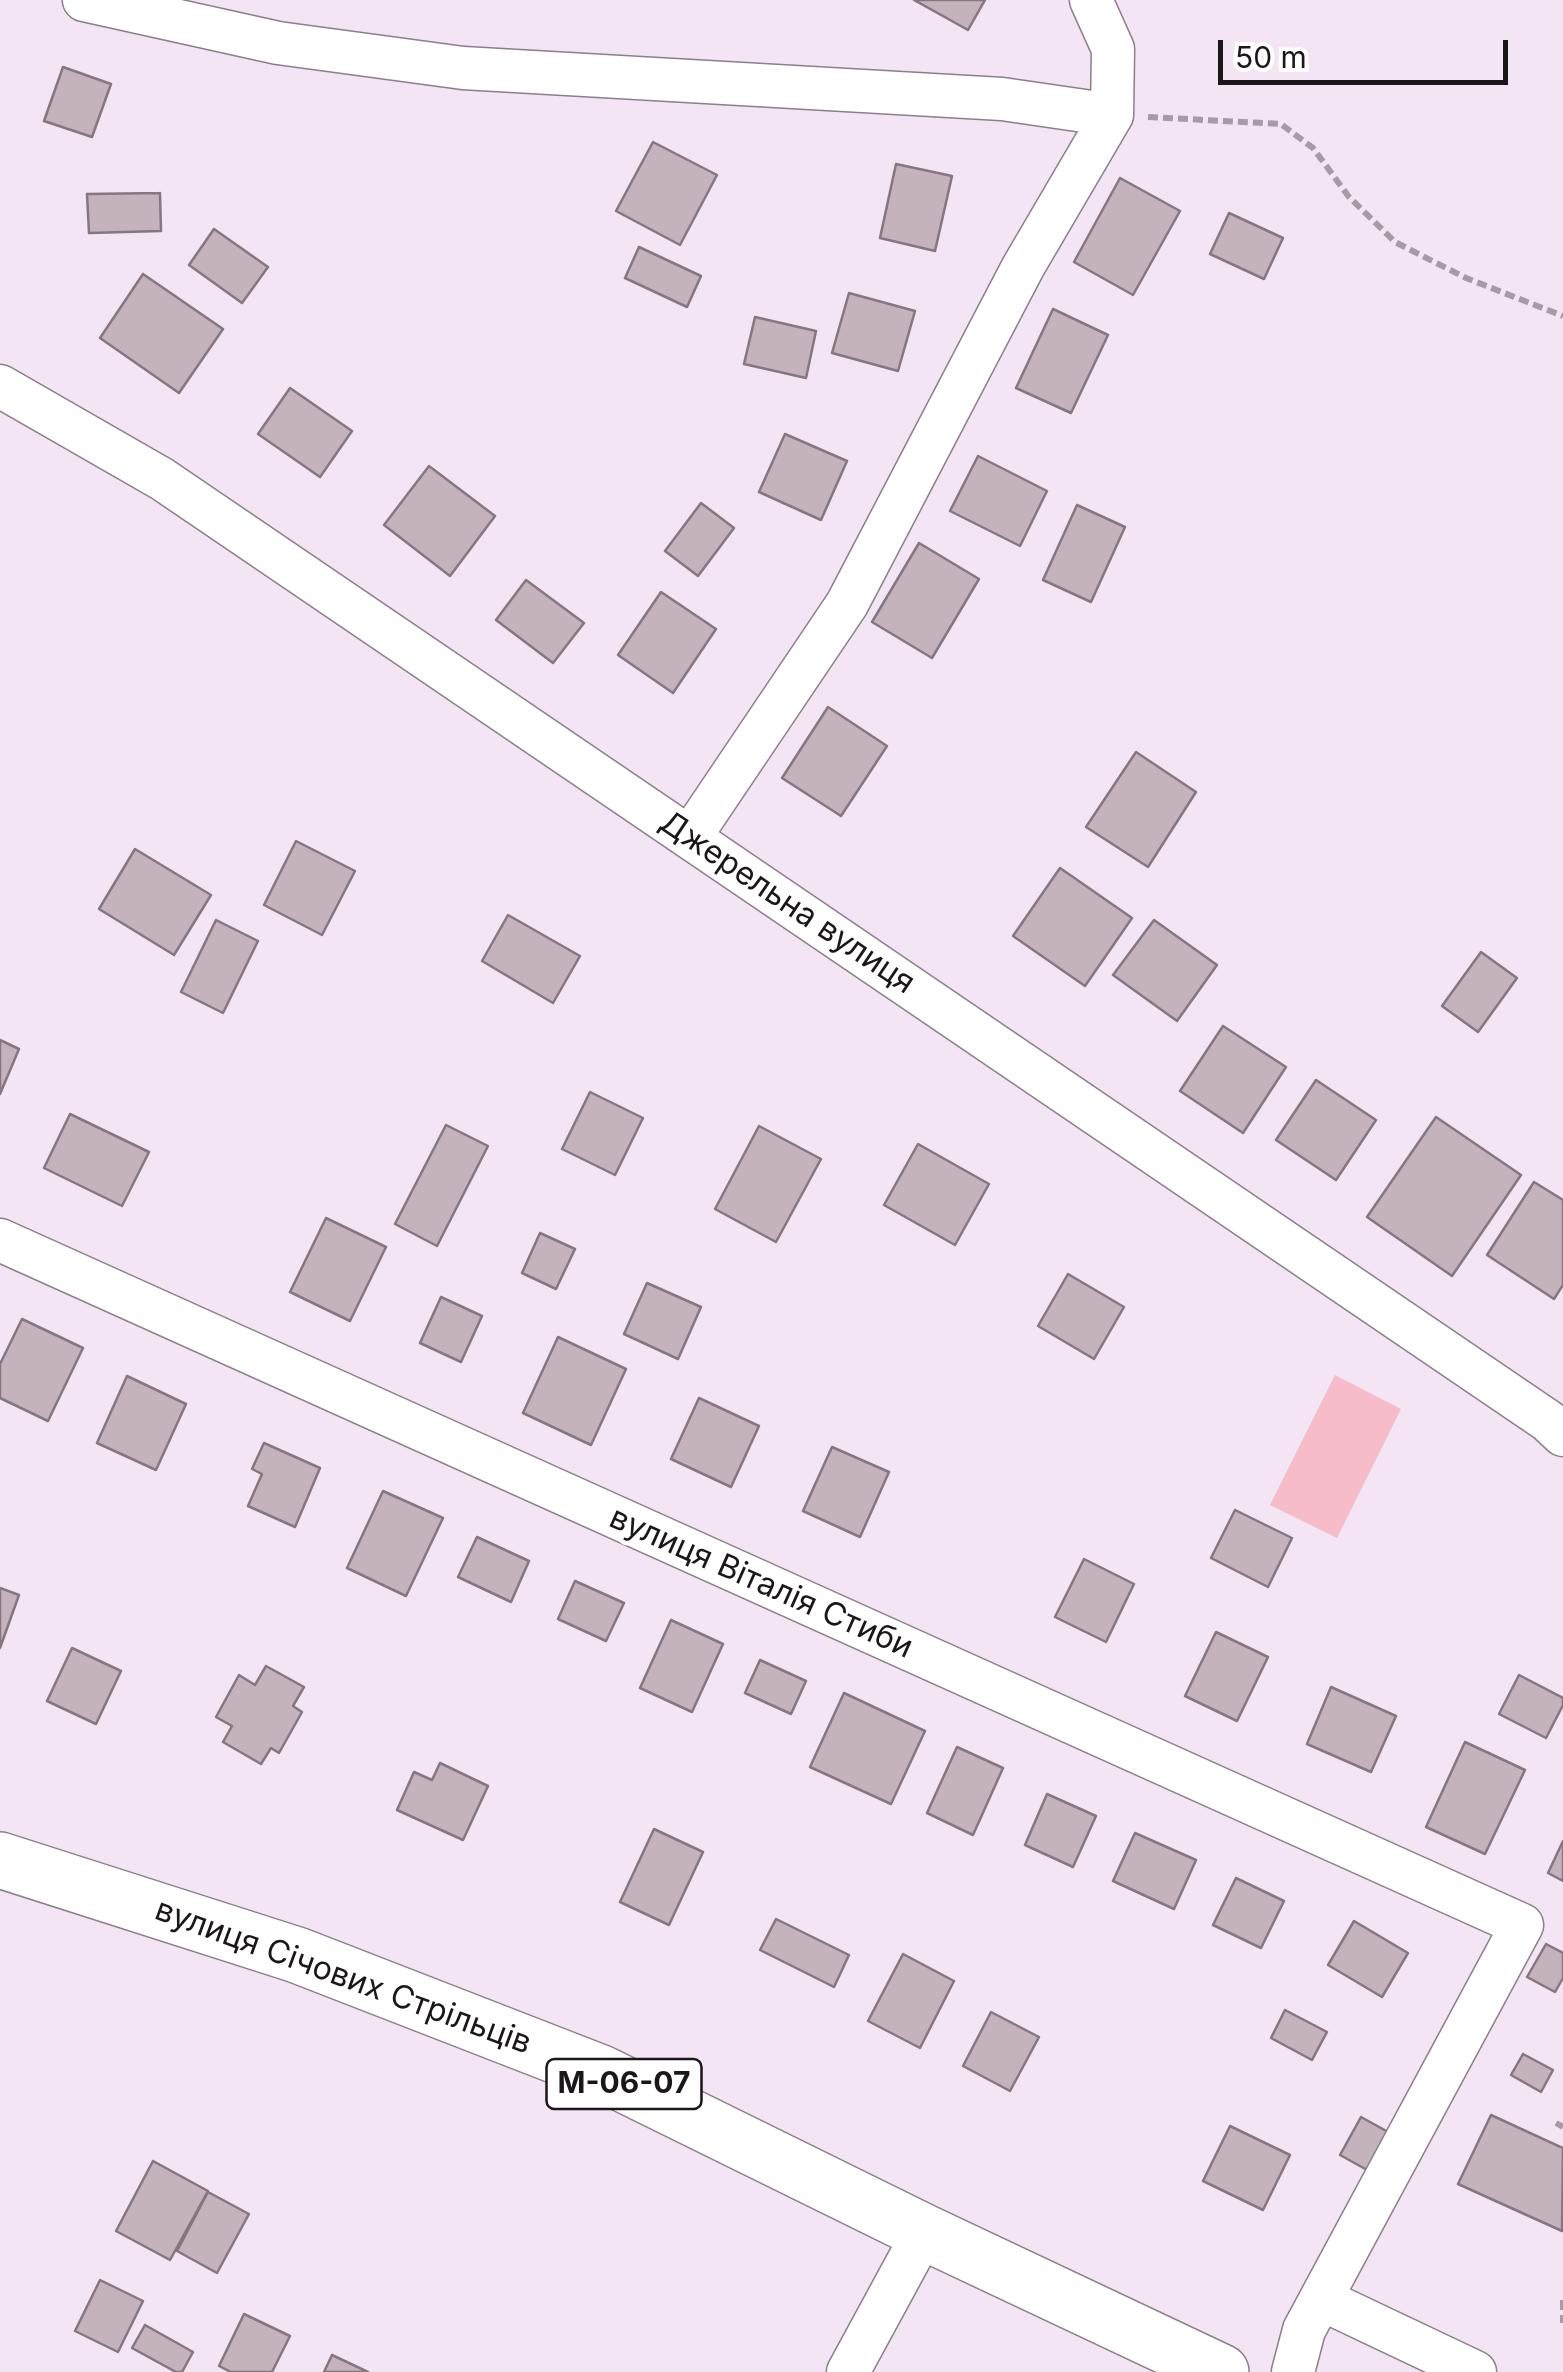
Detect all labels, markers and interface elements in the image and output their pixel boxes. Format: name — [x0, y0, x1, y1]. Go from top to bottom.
scale bar — [1223, 20, 1513, 82]
text: 50 m — [1235, 39, 1307, 75]
street label: Джерельна вулиця — [652, 803, 922, 1003]
street label: вулиця Віталія Стиби — [603, 1499, 919, 1667]
street label: вулиця Січових Стрільців — [150, 1891, 536, 2063]
road number: М-06-07 — [546, 2059, 702, 2109]

